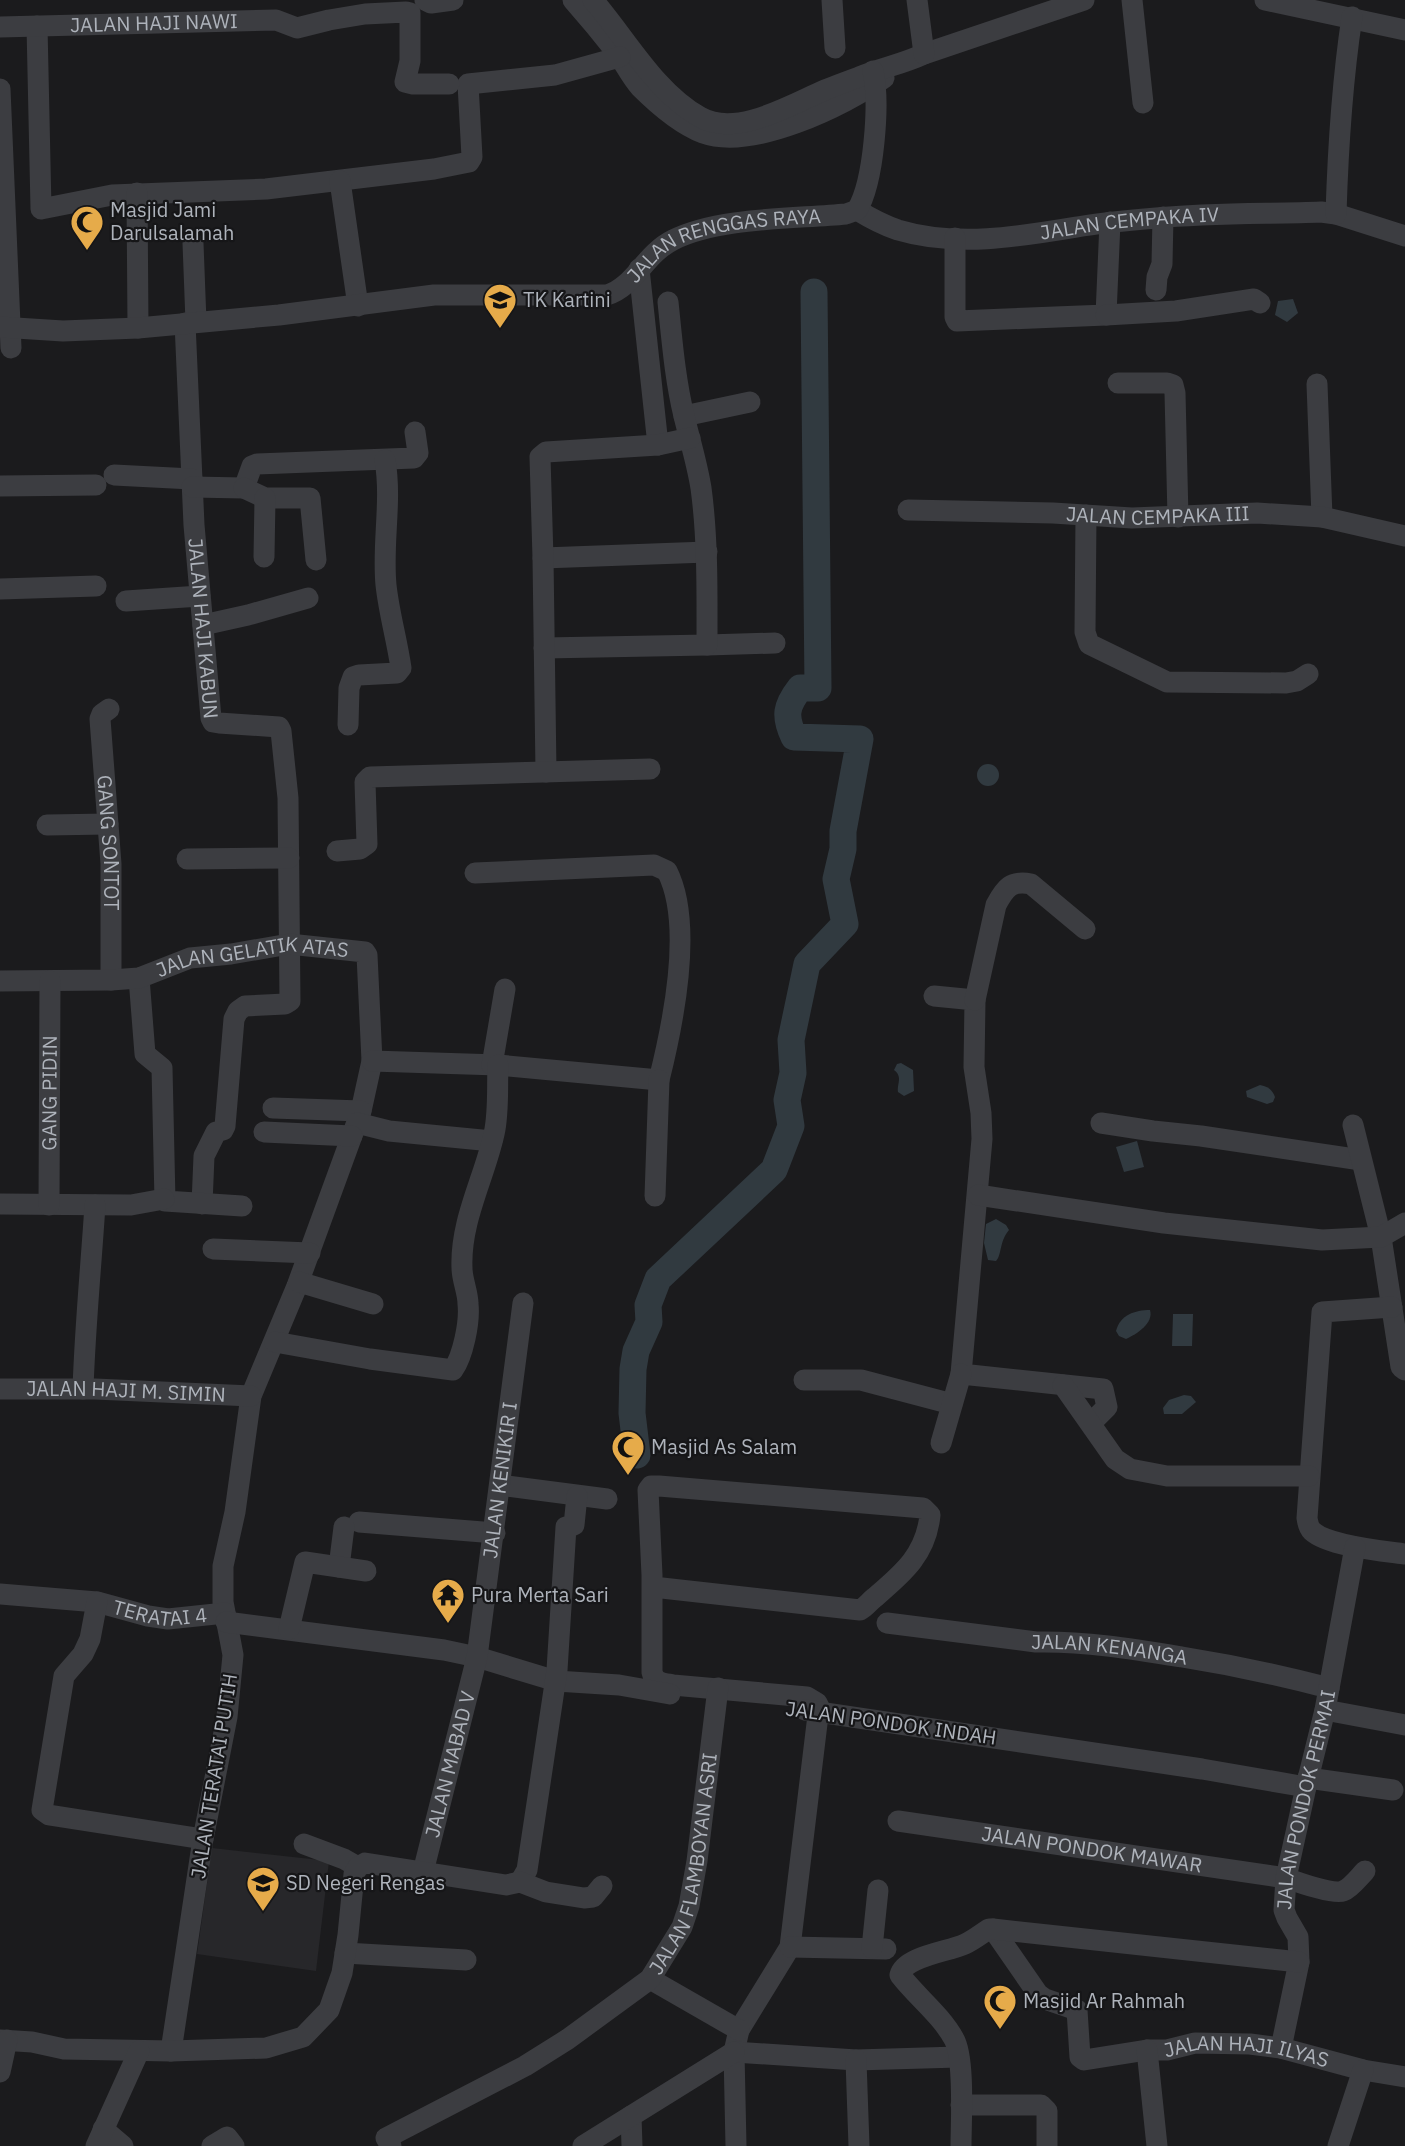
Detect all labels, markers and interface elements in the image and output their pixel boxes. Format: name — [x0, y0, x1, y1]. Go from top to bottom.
street label: JALAN HAJI NAWI — [70, 7, 238, 38]
place label: Masjid Jami Darulsalamah — [110, 196, 234, 246]
street label: JALAN CEMPAKA IV — [1038, 200, 1219, 246]
street label: JALAN RENGGAS RAYA — [620, 202, 822, 288]
mosque icon: Masjid Jami Darulsalamah — [69, 204, 105, 251]
school or university icon: TK Kartini — [482, 282, 518, 329]
place label: TK Kartini — [523, 286, 611, 313]
street label: JALAN CEMPAKA III — [1065, 499, 1250, 531]
street label: JALAN HAJI KABUN — [182, 537, 225, 720]
street label: GANG SONTOT — [91, 774, 125, 910]
street label: JALAN GELATIK ATAS — [152, 930, 350, 983]
street label: GANG PIDIN — [35, 1035, 63, 1151]
street label: JALAN HAJI M. SIMIN — [26, 1375, 226, 1408]
street label: JALAN KENIKIR I — [476, 1400, 523, 1560]
mosque icon: Masjid As Salam — [610, 1429, 646, 1476]
place label: Masjid As Salam — [651, 1433, 797, 1460]
temple icon: Pura Merta Sari — [430, 1577, 466, 1624]
place label: Pura Merta Sari — [471, 1581, 609, 1608]
street label: TERATAI 4 — [110, 1593, 208, 1632]
street label: JALAN KENANGA — [1031, 1628, 1190, 1671]
street label: JALAN TERATAI PUTIH — [184, 1671, 243, 1880]
street label: JALAN MABAD V — [418, 1688, 481, 1840]
street label: JALAN PONDOK PERMAI — [1270, 1688, 1341, 1910]
street label: JALAN PONDOK INDAH — [784, 1694, 998, 1751]
street label: JALAN FLAMBOYAN ASRI — [642, 1751, 723, 1979]
street label: JALAN PONDOK MAWAR — [980, 1819, 1204, 1879]
school or university icon: SD Negeri Rengas — [245, 1865, 281, 1912]
place label: SD Negeri Rengas — [286, 1869, 445, 1896]
mosque icon: Masjid Ar Rahmah — [982, 1983, 1018, 2030]
place label: Masjid Ar Rahmah — [1023, 1987, 1185, 2014]
street label: JALAN HAJI ILYAS — [1161, 2029, 1332, 2073]

